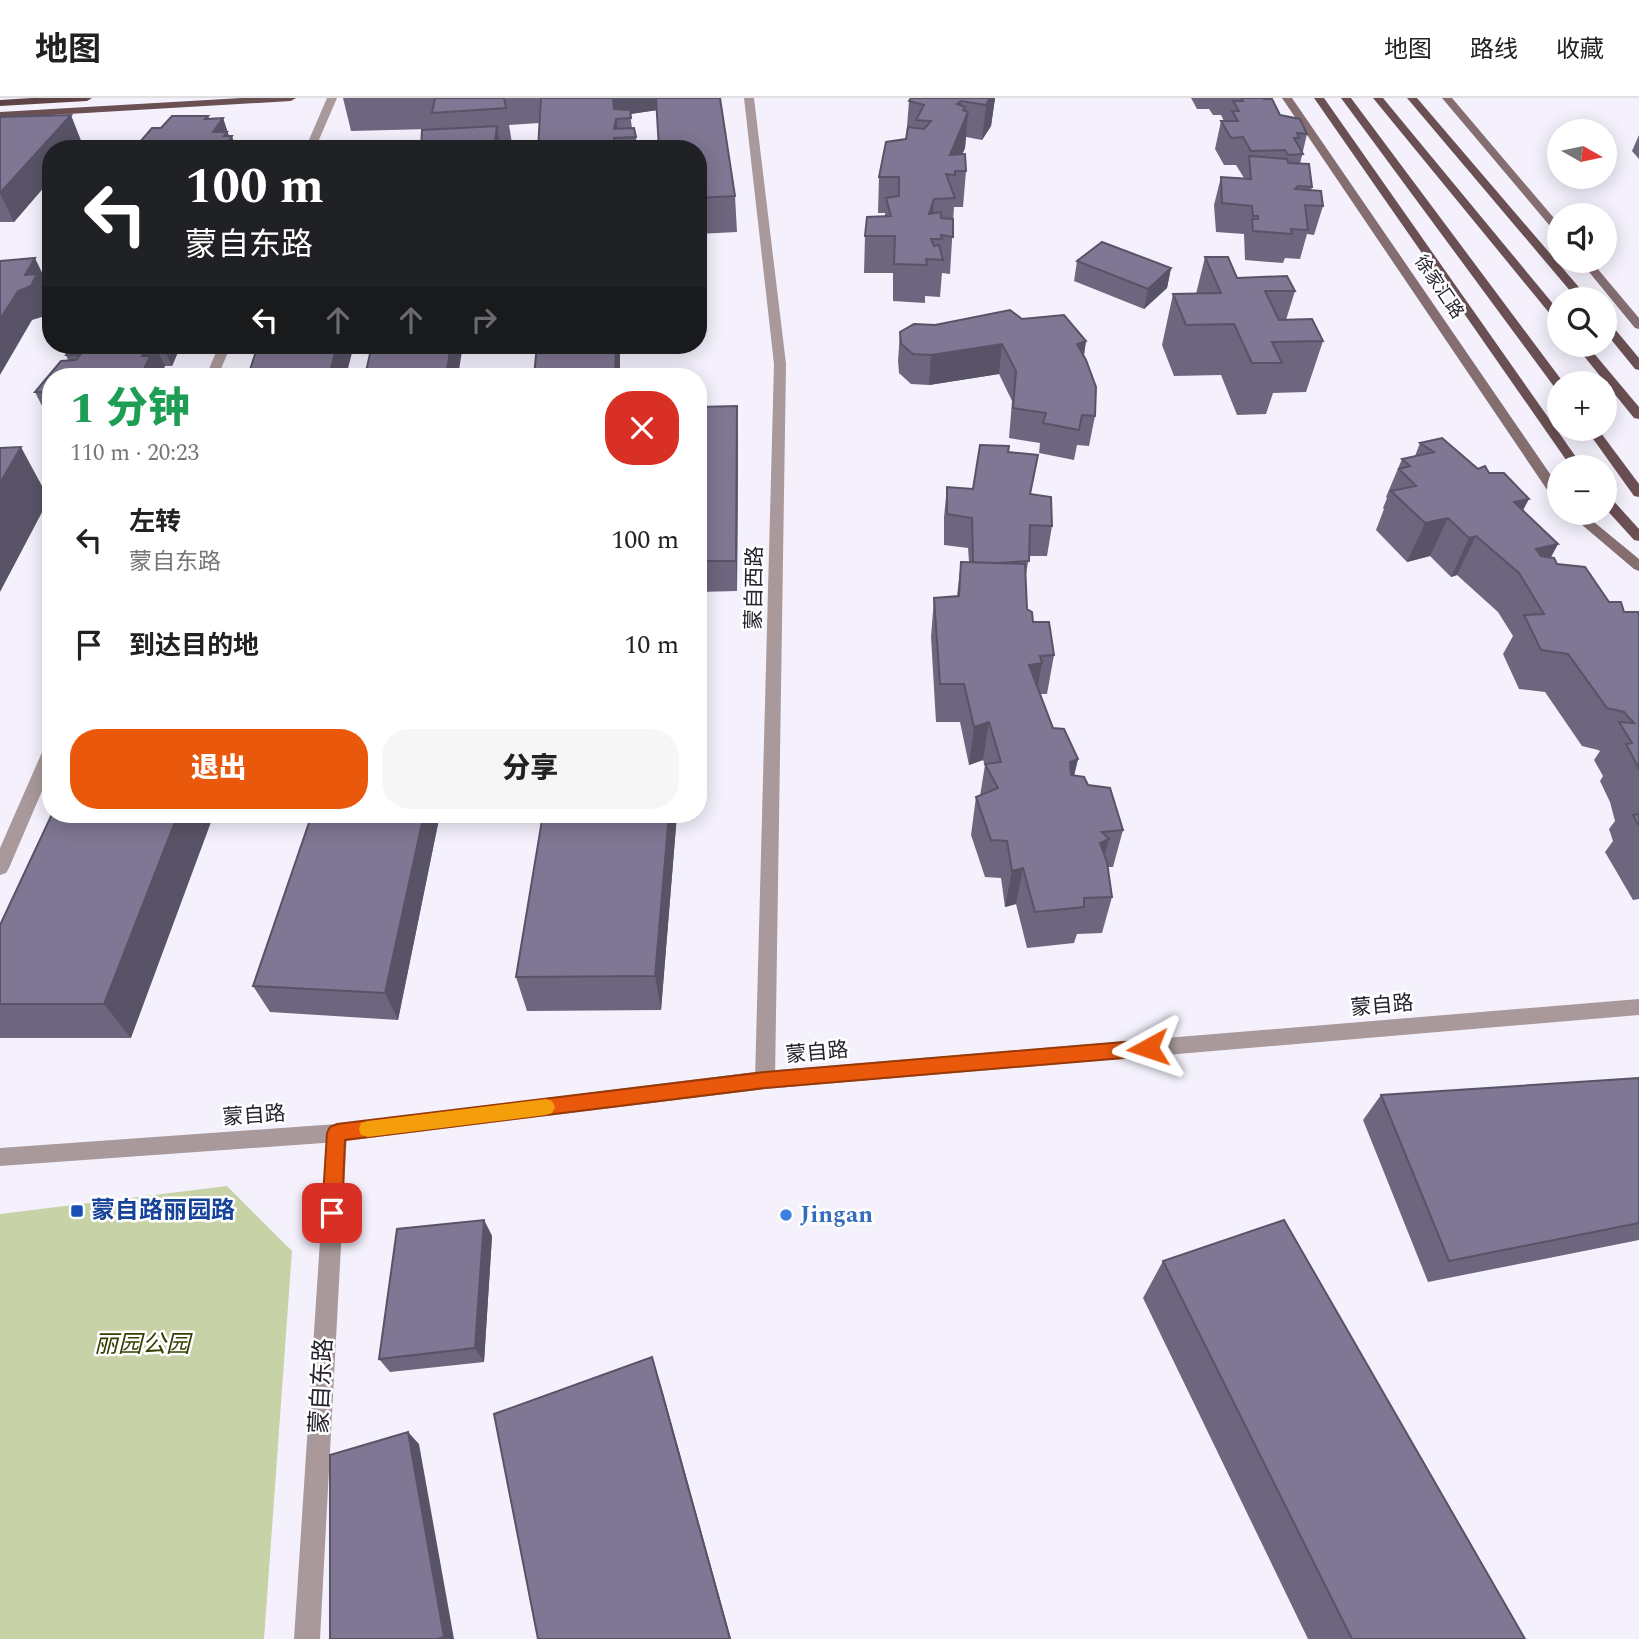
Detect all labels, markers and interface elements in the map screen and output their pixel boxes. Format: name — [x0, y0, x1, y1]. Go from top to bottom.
text: 地图 — [35, 25, 101, 75]
text: 地图 — [1384, 32, 1432, 68]
text: 路线 — [1470, 32, 1518, 68]
text: 收藏 — [1556, 32, 1604, 68]
north arrow — [1547, 119, 1617, 189]
map controls — [1547, 119, 1617, 525]
text: 100 m — [185, 150, 324, 225]
icon: left — [70, 168, 161, 259]
button: sound — [1547, 203, 1617, 273]
text: 蒙自东路 — [185, 221, 313, 270]
street label: 徐家汇路 — [1408, 250, 1470, 324]
button: search — [1547, 287, 1617, 357]
icon: left — [246, 301, 284, 339]
icon: ahead — [319, 301, 357, 339]
icon: ahead — [392, 301, 430, 339]
icon: right — [465, 301, 503, 339]
button: + — [1547, 371, 1617, 441]
text: 1 分钟 — [70, 378, 190, 441]
button: close — [605, 391, 679, 465]
text: 110 m · 20:23 — [70, 436, 199, 471]
button: − — [1547, 455, 1617, 525]
text: 左转 — [129, 502, 181, 542]
text: 100 m — [611, 520, 679, 560]
icon: left — [70, 521, 108, 559]
text: 蒙自东路 — [129, 545, 221, 580]
street label: 蒙自西路 — [738, 546, 772, 630]
text: 10 m — [624, 625, 679, 665]
icon: arrive — [70, 626, 108, 664]
text: 到达目的地 — [129, 626, 259, 666]
button: 退出 — [70, 729, 368, 809]
button: 分享 — [382, 729, 679, 809]
street label: 蒙自路 — [1349, 987, 1415, 1025]
position arrow — [1111, 1011, 1185, 1085]
street label: 蒙自路 — [784, 1034, 850, 1072]
street label: 蒙自路 — [221, 1098, 287, 1134]
pin — [302, 1183, 362, 1243]
place label: 蒙自路丽园路 — [91, 1193, 235, 1229]
icon: arrive — [313, 1194, 351, 1232]
place label: Jingan — [800, 1197, 873, 1233]
marker: 蒙自路丽园路 — [69, 1203, 85, 1219]
marker: Jingan — [778, 1207, 794, 1223]
park label: 丽园公园 — [94, 1327, 193, 1363]
street label: 蒙自东路 — [302, 1337, 342, 1435]

